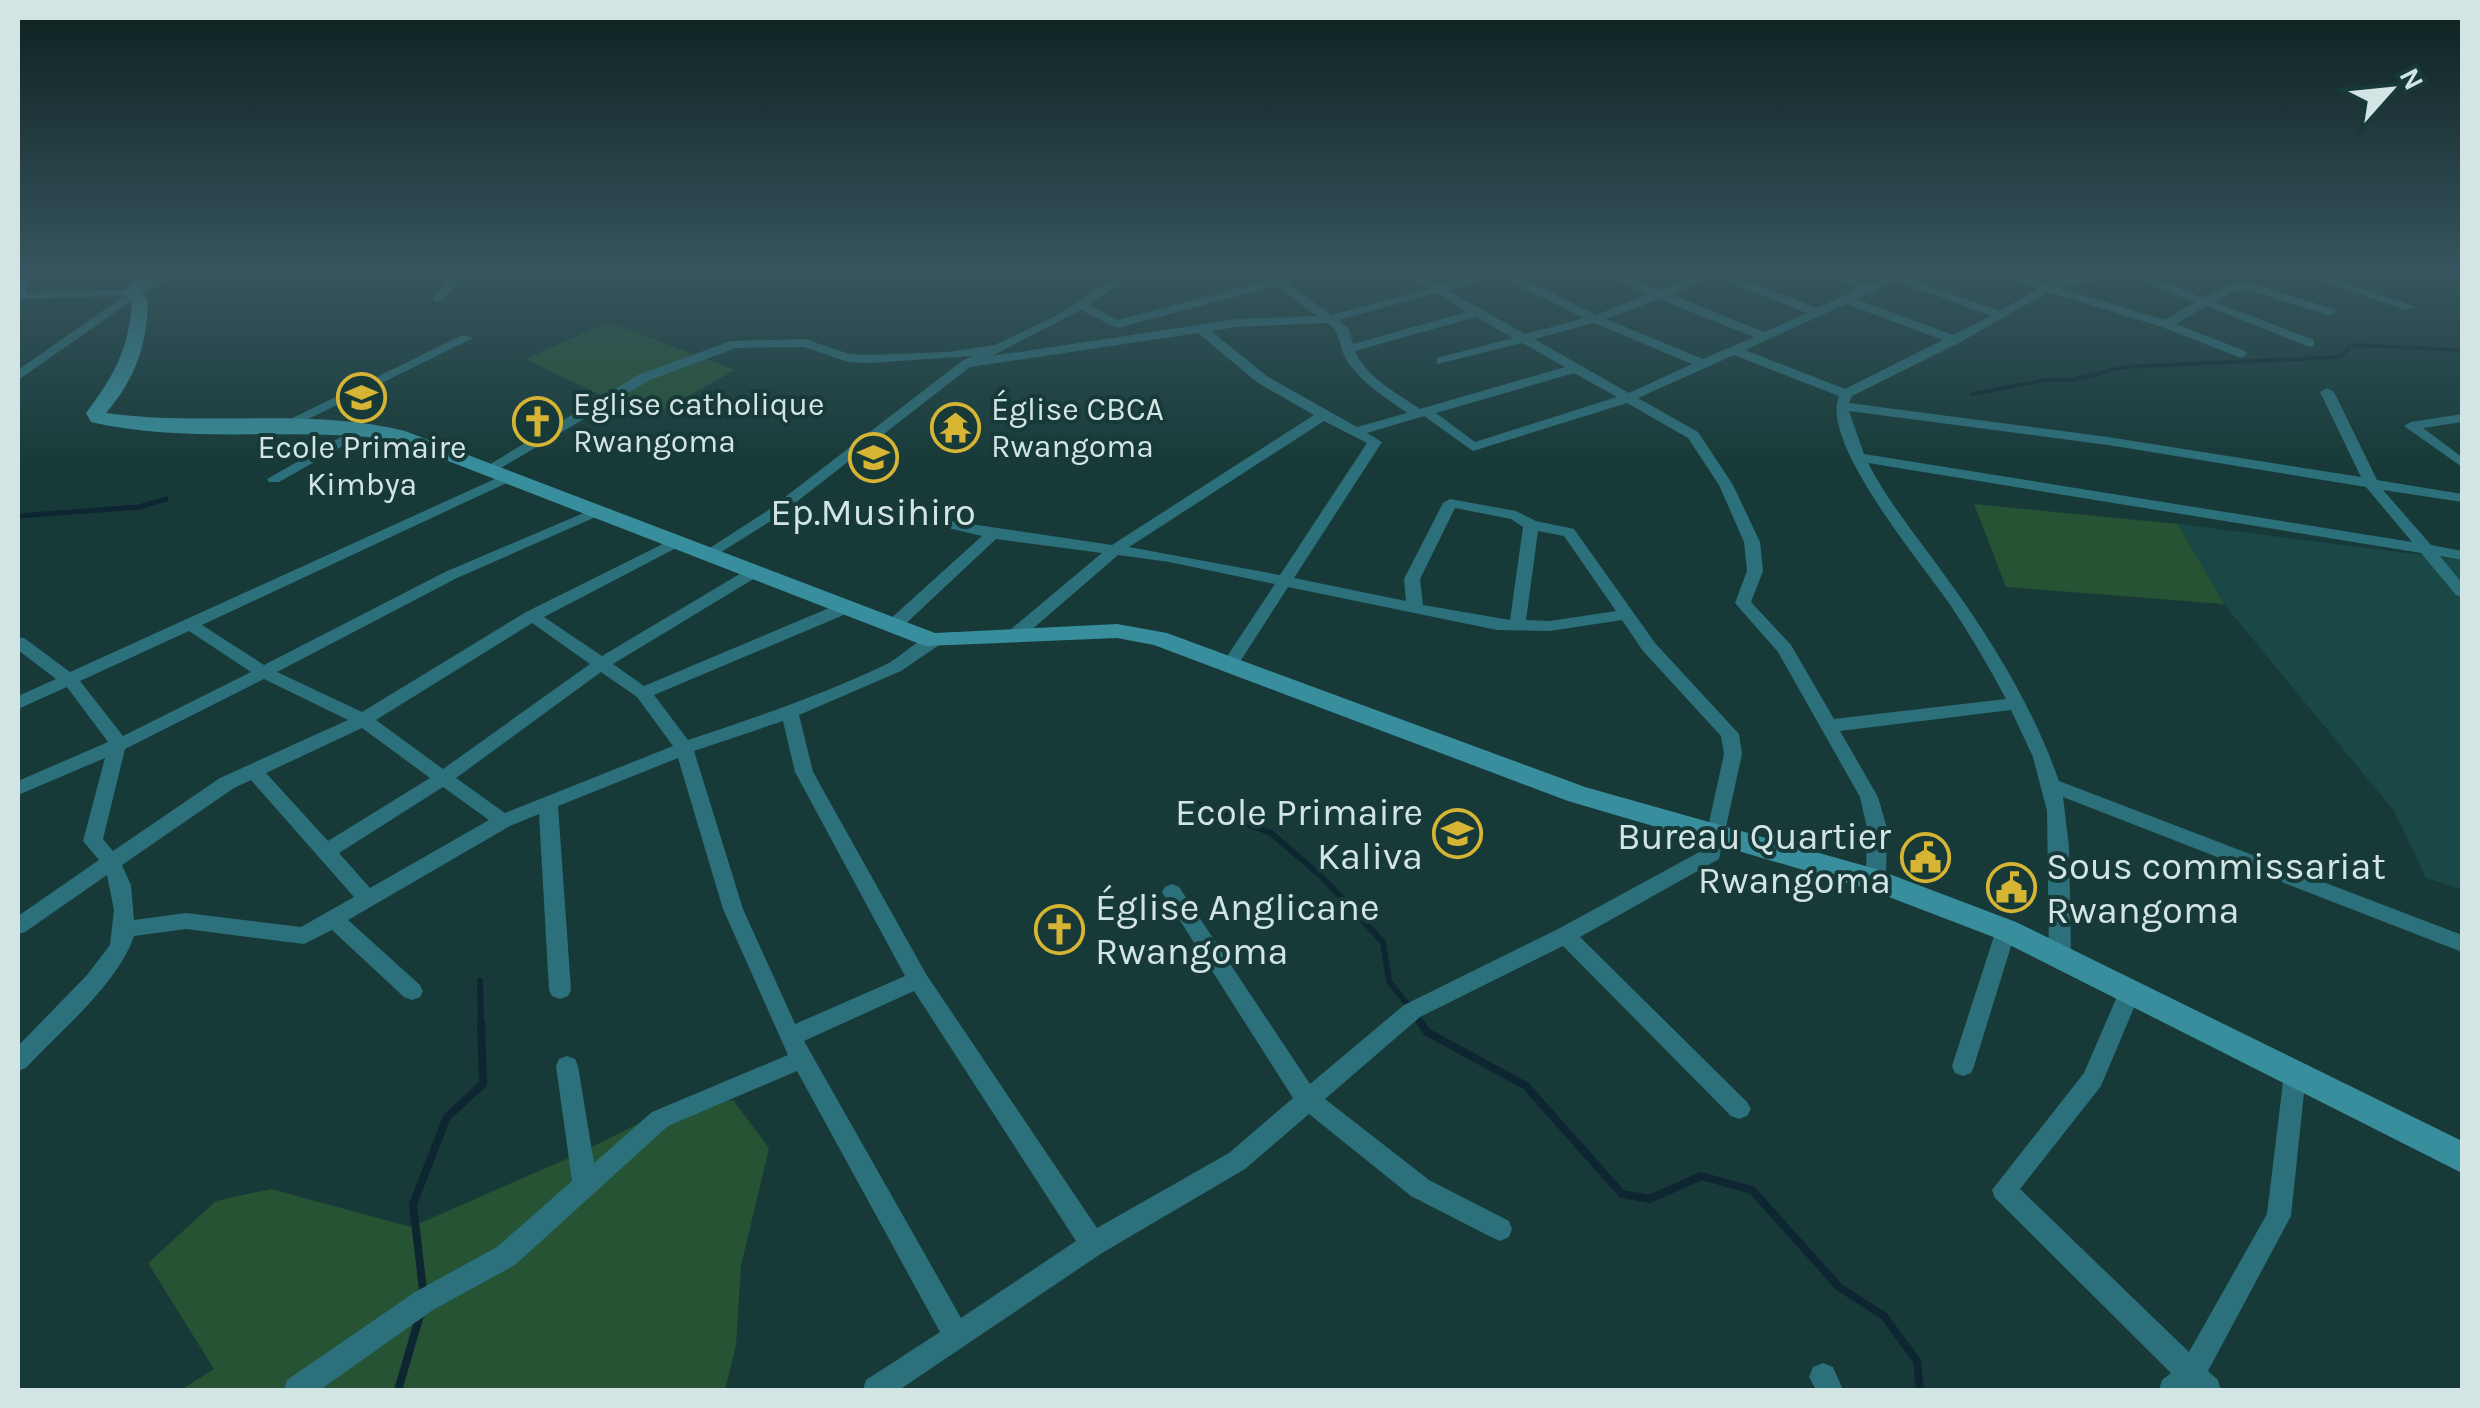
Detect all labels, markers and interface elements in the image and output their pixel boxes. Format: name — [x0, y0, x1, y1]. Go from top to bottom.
north arrow — [2340, 40, 2440, 140]
text: N — [2393, 62, 2431, 95]
school or university icon: Ecole Primaire Kimbya — [336, 371, 388, 423]
place label: Eglise catholique Rwangoma — [573, 386, 824, 460]
place label: Église CBCA Rwangoma — [991, 389, 1164, 465]
church icon: Eglise catholique Rwangoma — [512, 396, 564, 448]
temple icon: Église CBCA Rwangoma — [930, 401, 982, 453]
place label: Ecole Primaire Kimbya — [258, 429, 466, 503]
school or university icon: Ep.Musihiro — [847, 432, 899, 484]
place label: Ep.Musihiro — [770, 490, 976, 535]
place label: Ecole Primaire Kaliva — [1175, 790, 1423, 879]
school or university icon: Ecole Primaire Kaliva — [1432, 808, 1484, 860]
place label: Bureau Quartier Rwangoma — [1617, 814, 1891, 903]
public building icon: Bureau Quartier Rwangoma — [1900, 832, 1952, 884]
place label: Sous commissariat Rwangoma — [2046, 844, 2386, 933]
public building icon: Sous commissariat Rwangoma — [1985, 862, 2037, 914]
place label: Église Anglicane Rwangoma — [1095, 884, 1379, 974]
church icon: Église Anglicane Rwangoma — [1034, 903, 1086, 955]

